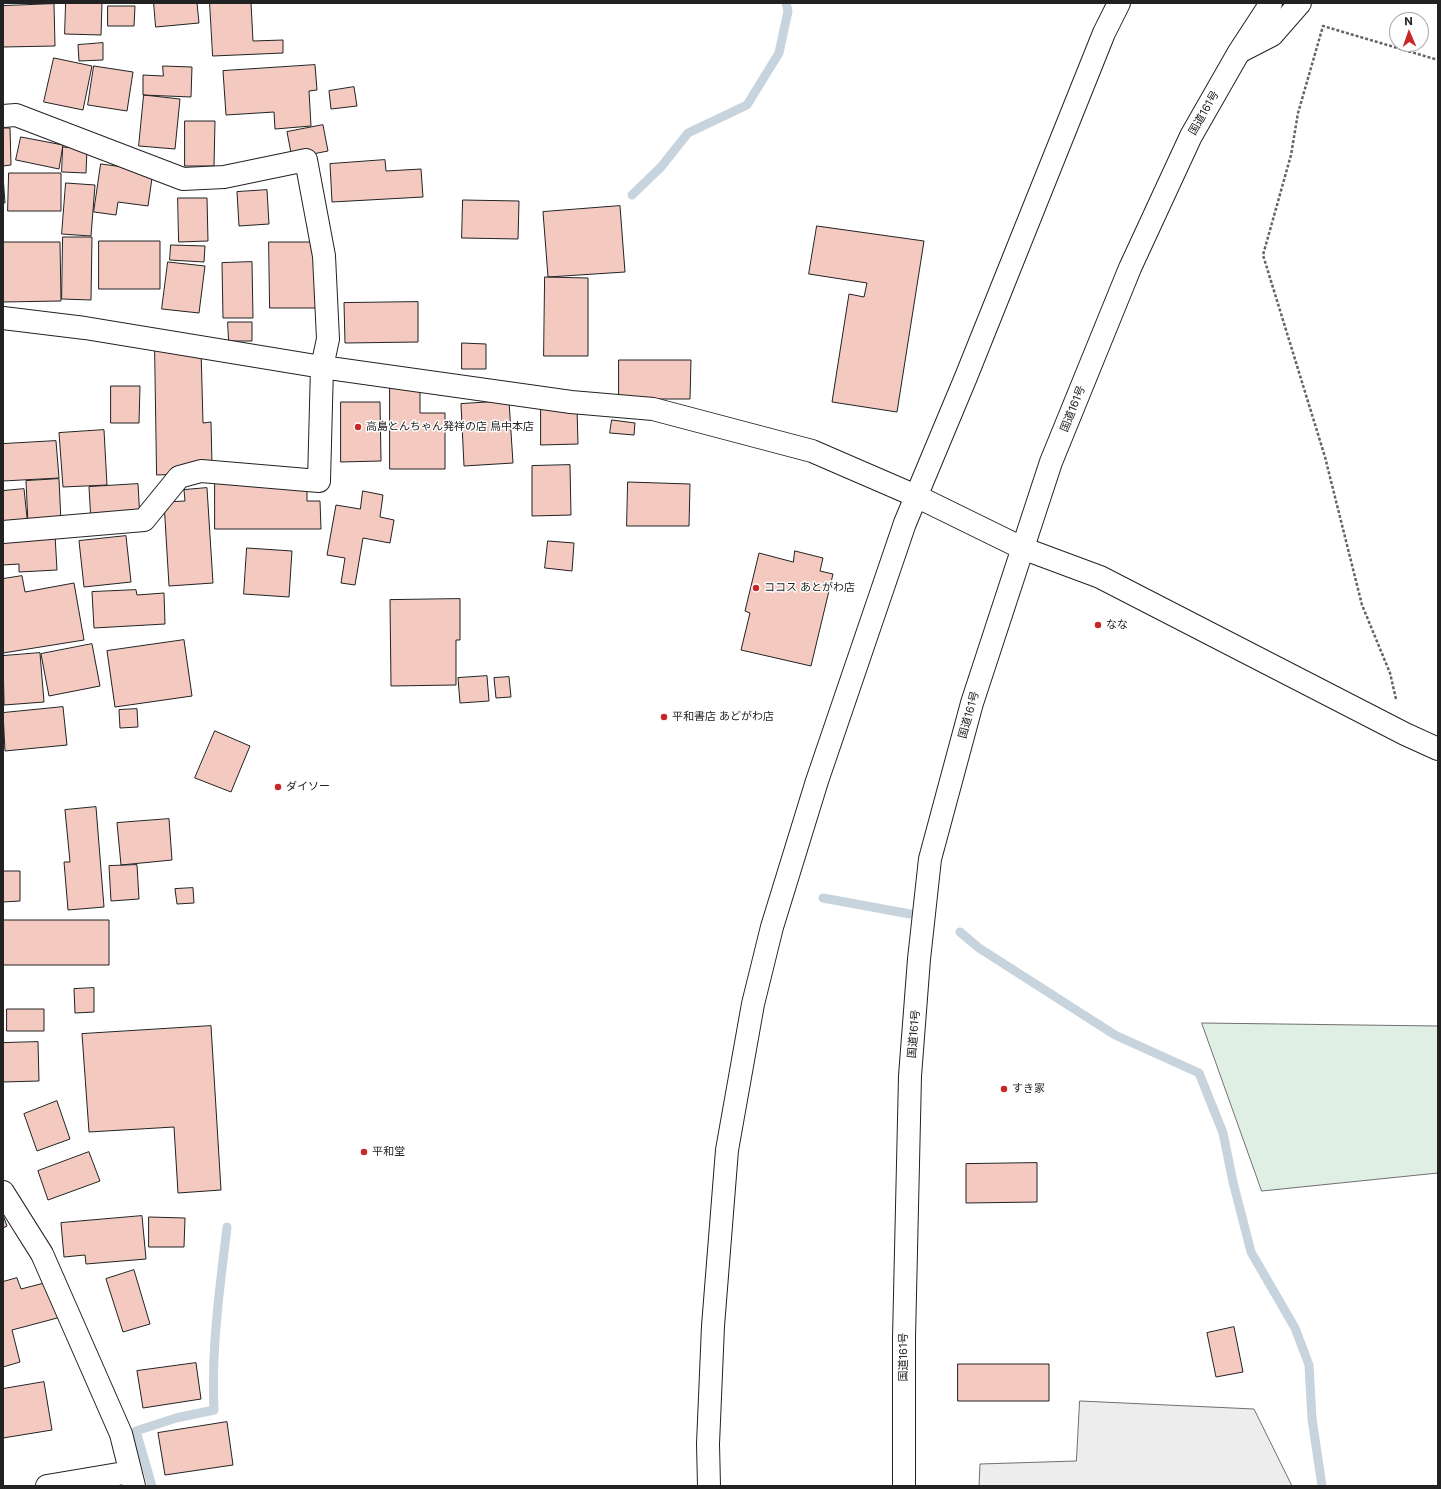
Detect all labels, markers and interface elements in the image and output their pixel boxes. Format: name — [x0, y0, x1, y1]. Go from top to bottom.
north arrow — [1389, 12, 1429, 52]
text: N — [1404, 14, 1413, 28]
street label: 国道161号 — [1186, 89, 1222, 137]
street label: 国道161号 — [1058, 384, 1088, 434]
place label: 高島とんちゃん発祥の店 鳥中本店 — [366, 420, 534, 434]
marker: 高島とんちゃん発祥の店 鳥中本店 — [353, 422, 363, 432]
place label: ココス あとがわ店 — [764, 581, 855, 595]
marker: ココス あとがわ店 — [751, 583, 761, 593]
place label: なな — [1106, 618, 1128, 632]
marker: なな — [1093, 620, 1103, 630]
street label: 国道161号 — [956, 690, 982, 740]
place label: 平和書店 あどがわ店 — [672, 710, 774, 724]
marker: 平和書店 あどがわ店 — [659, 712, 669, 722]
place label: ダイソー — [286, 780, 330, 794]
marker: ダイソー — [273, 782, 283, 792]
street label: 国道161号 — [905, 1009, 923, 1059]
place label: すき家 — [1012, 1082, 1045, 1096]
marker: すき家 — [999, 1084, 1009, 1094]
place label: 平和堂 — [372, 1145, 405, 1159]
marker: 平和堂 — [359, 1147, 369, 1157]
street label: 国道161号 — [897, 1333, 911, 1381]

